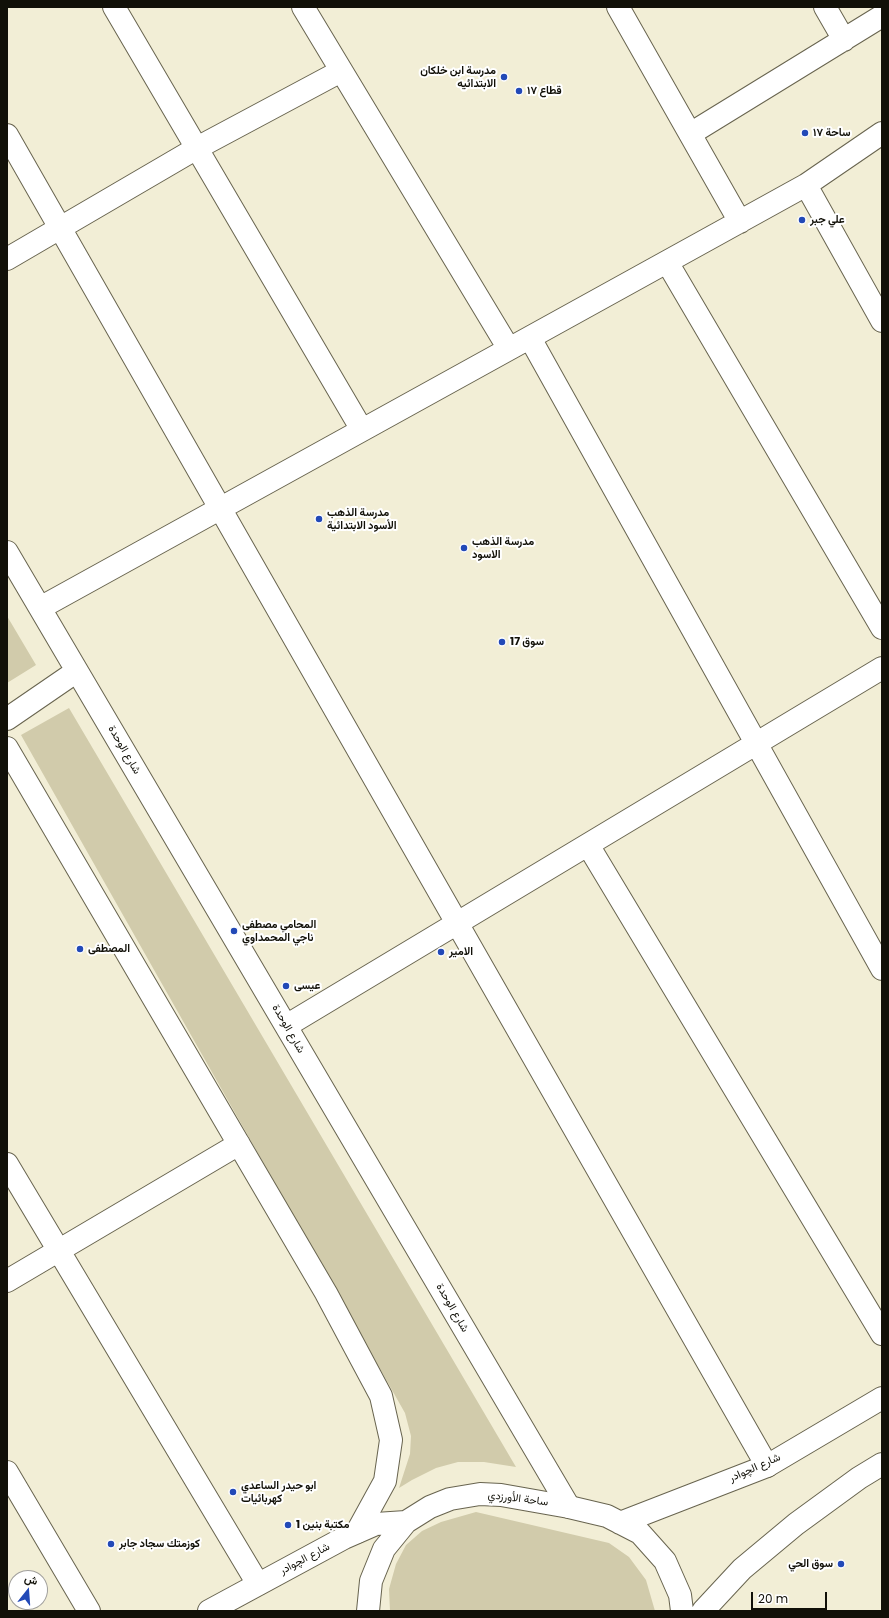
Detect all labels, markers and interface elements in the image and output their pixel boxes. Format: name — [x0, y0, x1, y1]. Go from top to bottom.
place label: مدرسة ابن خلكان الابتدائيه — [420, 64, 496, 90]
marker: مدرسة ابن خلكان الابتدائيه — [499, 72, 509, 82]
place label: قطاع ١٧ — [527, 84, 562, 98]
marker: قطاع ١٧ — [514, 86, 524, 96]
place label: ساحة ١٧ — [813, 126, 851, 140]
marker: ساحة ١٧ — [800, 128, 810, 138]
place label: علي جبر — [810, 213, 845, 227]
marker: علي جبر — [797, 215, 807, 225]
place label: مدرسة الذهب الأسود الابتدائية — [327, 506, 397, 532]
marker: مدرسة الذهب الأسود الابتدائية — [314, 514, 324, 524]
place label: مدرسة الذهب الاسود — [472, 535, 534, 561]
marker: مدرسة الذهب الاسود — [459, 543, 469, 553]
place label: سوق 17 — [510, 635, 544, 649]
marker: سوق 17 — [497, 637, 507, 647]
street label: شارع الوحدة — [105, 723, 143, 777]
place label: المحامي مصطفى ناجي المحمداوي — [242, 918, 316, 944]
marker: المحامي مصطفى ناجي المحمداوي — [229, 926, 239, 936]
place label: المصطفى — [88, 942, 130, 956]
marker: المصطفى — [75, 944, 85, 954]
place label: الامير — [449, 945, 473, 959]
marker: الامير — [436, 947, 446, 957]
place label: عيسى — [294, 979, 320, 993]
marker: عيسى — [281, 981, 291, 991]
street label: شارع الوحدة — [269, 1002, 307, 1056]
street label: شارع الوحدة — [433, 1281, 471, 1335]
street label: شارع الچوادر — [727, 1451, 783, 1485]
place label: ابو حيدر الساعدي كهربائيات — [241, 1479, 316, 1505]
marker: ابو حيدر الساعدي كهربائيات — [228, 1487, 238, 1497]
street label: ساحة الأورزدي — [487, 1489, 549, 1509]
place label: مكتبة بنين 1 — [296, 1518, 349, 1532]
marker: مكتبة بنين 1 — [283, 1520, 293, 1530]
place label: كوزمتك سجاد جابر — [119, 1537, 200, 1551]
marker: كوزمتك سجاد جابر — [106, 1539, 116, 1549]
street label: شارع الچوادر — [278, 1540, 332, 1578]
place label: سوق الحي — [788, 1557, 833, 1571]
marker: سوق الحي — [836, 1559, 846, 1569]
north arrow — [8, 1570, 48, 1610]
text: ش — [23, 1570, 40, 1589]
scale bar — [753, 1584, 829, 1610]
text: 20 m — [758, 1590, 788, 1607]

